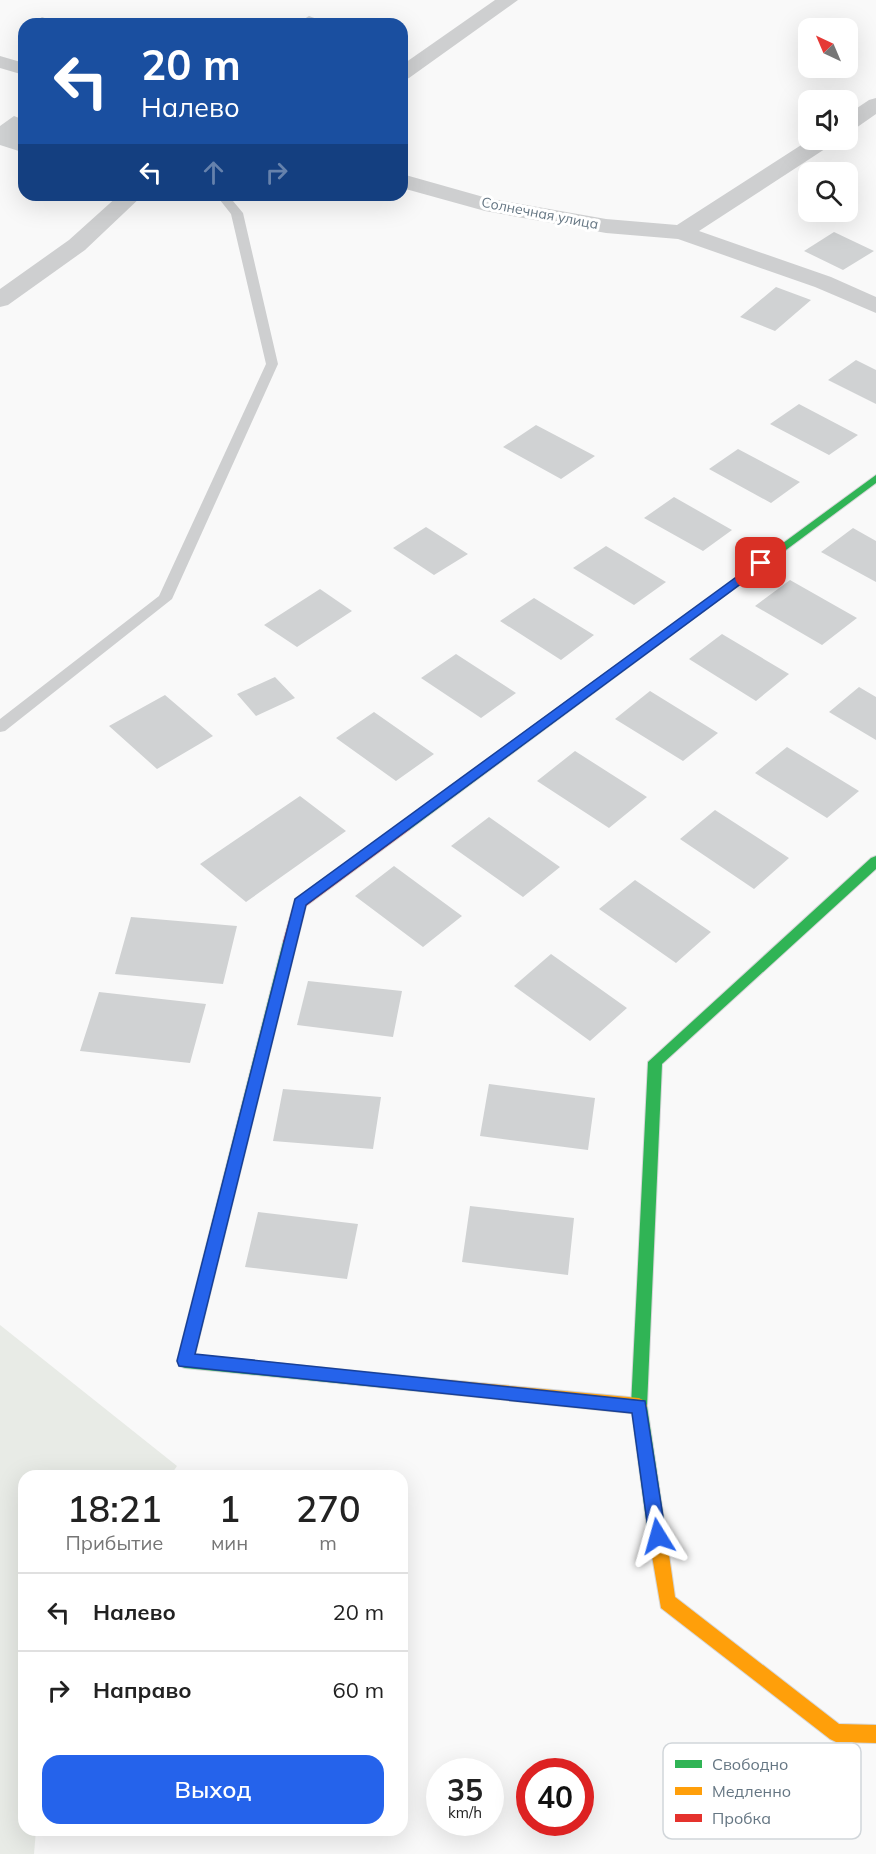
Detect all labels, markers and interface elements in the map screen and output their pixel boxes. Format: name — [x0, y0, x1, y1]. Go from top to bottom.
north arrow — [798, 18, 858, 78]
map controls — [798, 18, 858, 222]
text: 20 m — [141, 38, 241, 91]
icon: left — [42, 42, 120, 120]
text: Налево — [141, 90, 240, 124]
button: sound — [798, 90, 858, 150]
icon: left — [134, 156, 167, 189]
icon: ahead — [197, 156, 230, 189]
icon: right — [260, 156, 293, 189]
button: search — [798, 162, 858, 222]
street label: Солнечная улица — [480, 193, 600, 233]
pin — [735, 537, 786, 588]
icon: arrive — [744, 546, 777, 579]
text: 18:21 — [67, 1486, 162, 1531]
text: 1 — [219, 1486, 240, 1531]
text: 270 — [296, 1486, 361, 1531]
position arrow — [626, 1504, 690, 1568]
text: Прибытие — [65, 1530, 163, 1555]
text: мин — [211, 1530, 248, 1555]
text: m — [319, 1530, 337, 1555]
icon: left — [42, 1596, 75, 1629]
text: Налево — [93, 1598, 176, 1626]
text: 20 m — [333, 1598, 384, 1626]
icon: right — [42, 1674, 75, 1707]
text: Направо — [93, 1676, 191, 1704]
text: 60 m — [333, 1676, 384, 1704]
legend — [663, 1743, 861, 1839]
text: Свободно — [712, 1754, 788, 1774]
button: Выход — [42, 1755, 384, 1824]
speed limit sign: 40 — [516, 1758, 594, 1836]
text: 35 — [447, 1771, 483, 1809]
text: Медленно — [712, 1781, 791, 1801]
text: km/h — [448, 1803, 482, 1822]
text: Пробка — [712, 1808, 771, 1828]

